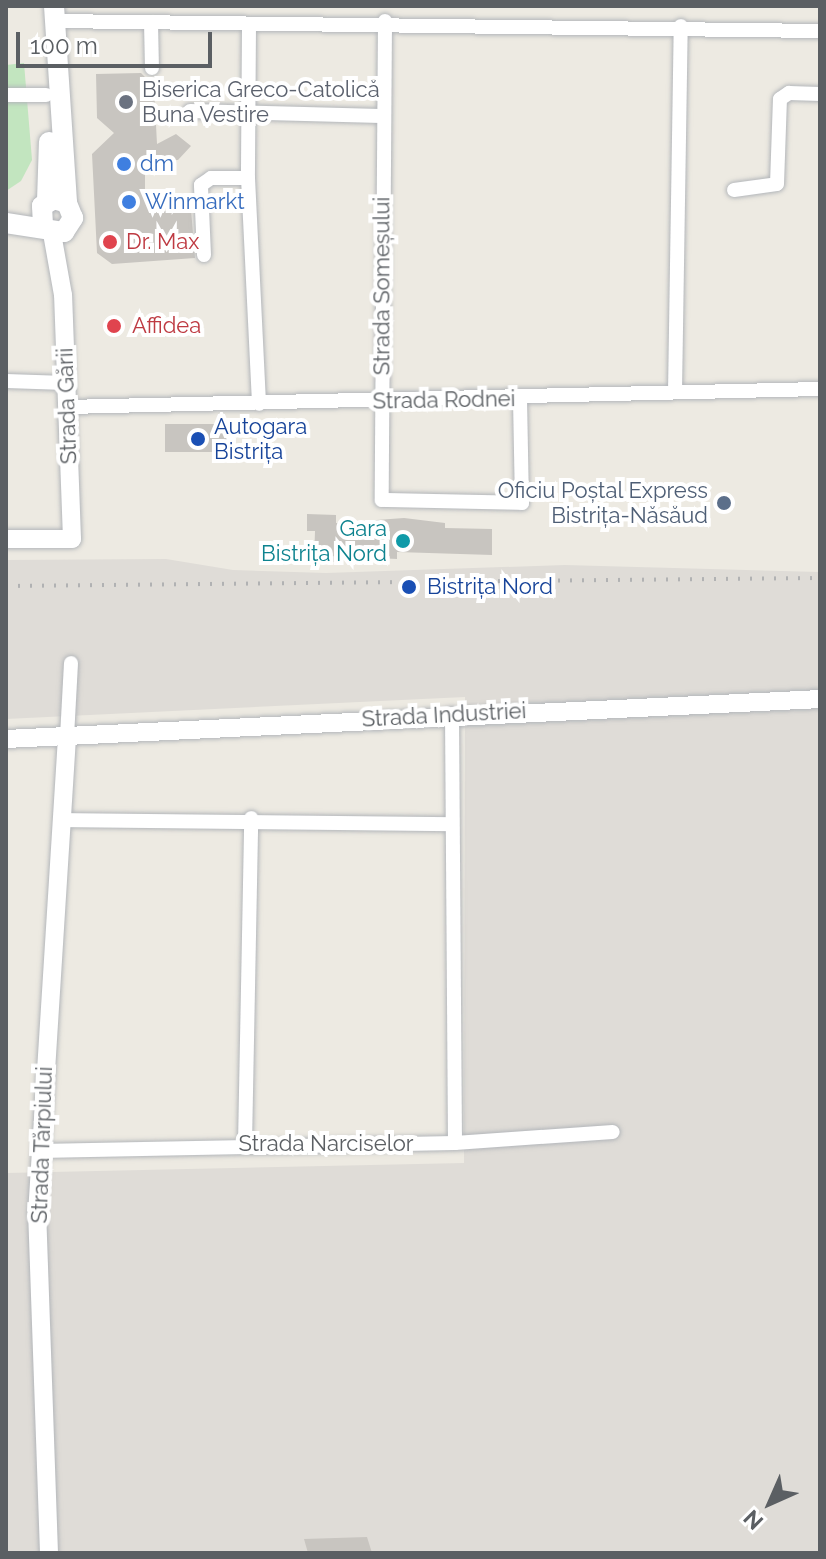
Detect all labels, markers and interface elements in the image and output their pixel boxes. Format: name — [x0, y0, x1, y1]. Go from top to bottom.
scale bar — [20, 16, 216, 66]
text: 100 m — [30, 31, 98, 60]
place label: Biserica Greco-Catolică Buna Vestire — [142, 76, 380, 128]
marker: Biserica Greco-Catolică Buna Vestire — [117, 93, 135, 111]
place label: dm — [140, 151, 174, 177]
marker: dm — [115, 155, 133, 173]
place label: Winmarkt — [145, 189, 245, 215]
marker: Winmarkt — [120, 193, 138, 211]
street label: Strada Someșului — [369, 197, 395, 375]
place label: Dr. Max — [126, 229, 199, 255]
marker: Dr. Max — [101, 233, 119, 251]
place label: Affidea — [132, 313, 201, 339]
marker: Affidea — [103, 315, 125, 337]
street label: Strada Gării — [52, 347, 82, 465]
street label: Strada Rodnei — [372, 386, 516, 414]
place label: Autogara Bistrița — [214, 413, 307, 464]
marker: Autogara Bistrița — [189, 430, 207, 448]
place label: Oficiu Poștal Express Bistrița-Năsăud — [497, 477, 708, 528]
marker: Oficiu Poștal Express Bistrița-Năsăud — [715, 494, 733, 512]
place label: Gara Bistrița Nord — [261, 515, 387, 566]
marker: Gara Bistrița Nord — [394, 532, 412, 550]
place label: Bistrița Nord — [427, 574, 553, 600]
marker: Bistrița Nord — [398, 576, 420, 598]
street label: Strada Industriei — [361, 698, 527, 732]
street label: Strada Tărpiului — [26, 1066, 58, 1224]
street label: Strada Narciselor — [239, 1131, 413, 1157]
north arrow — [730, 1463, 810, 1543]
text: N — [738, 1505, 768, 1535]

